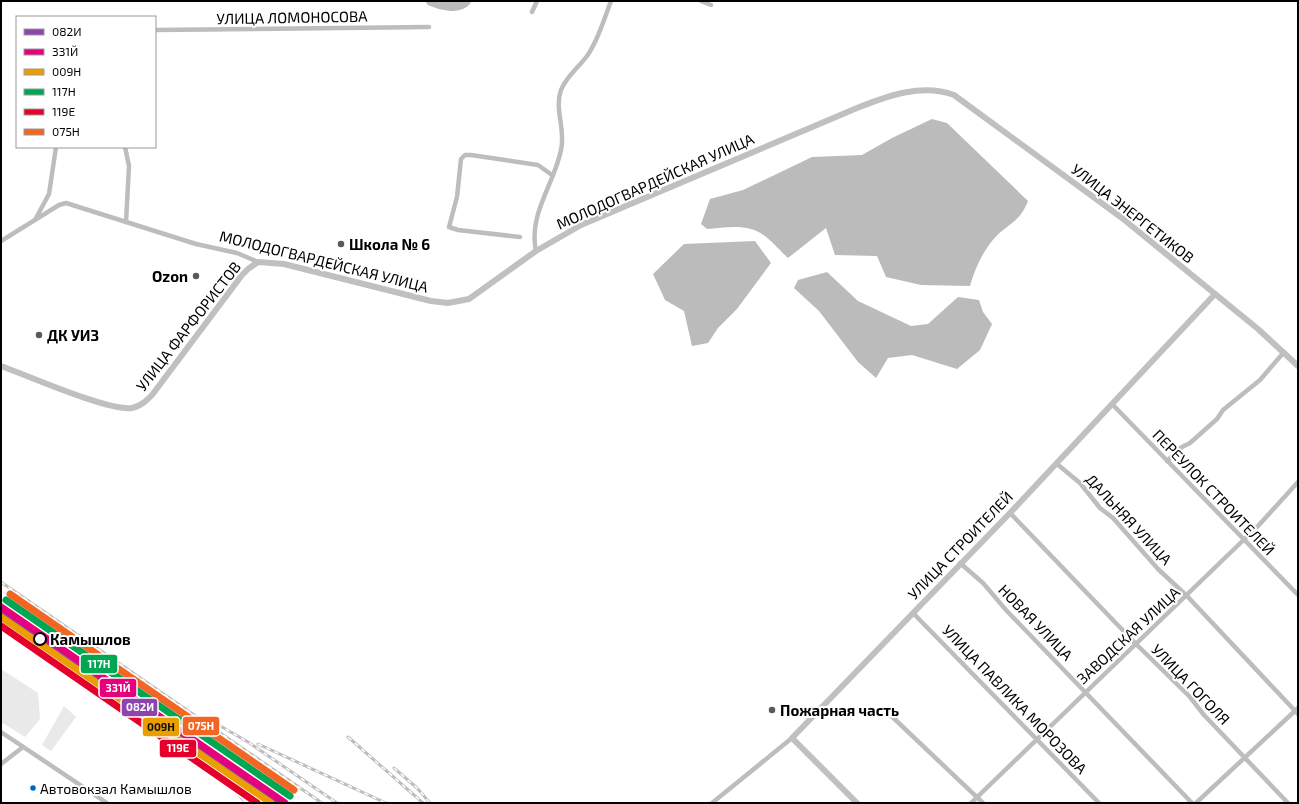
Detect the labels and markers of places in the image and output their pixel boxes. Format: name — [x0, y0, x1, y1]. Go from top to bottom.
place label: Школа № 6 — [349, 235, 430, 253]
marker: Школа № 6 — [336, 239, 346, 249]
place label: Ozon — [152, 267, 188, 285]
marker: Ozon — [191, 271, 201, 281]
place label: ДК УИЗ — [47, 326, 99, 344]
marker: ДК УИЗ — [34, 330, 44, 340]
place label: Камышлов — [50, 630, 131, 648]
marker: Камышлов — [33, 632, 47, 646]
place label: Пожарная часть — [780, 701, 899, 719]
marker: Пожарная часть — [767, 705, 777, 715]
place label: Автовокзал Камышлов — [40, 780, 192, 797]
marker: Автовокзал Камышлов — [28, 783, 38, 793]

